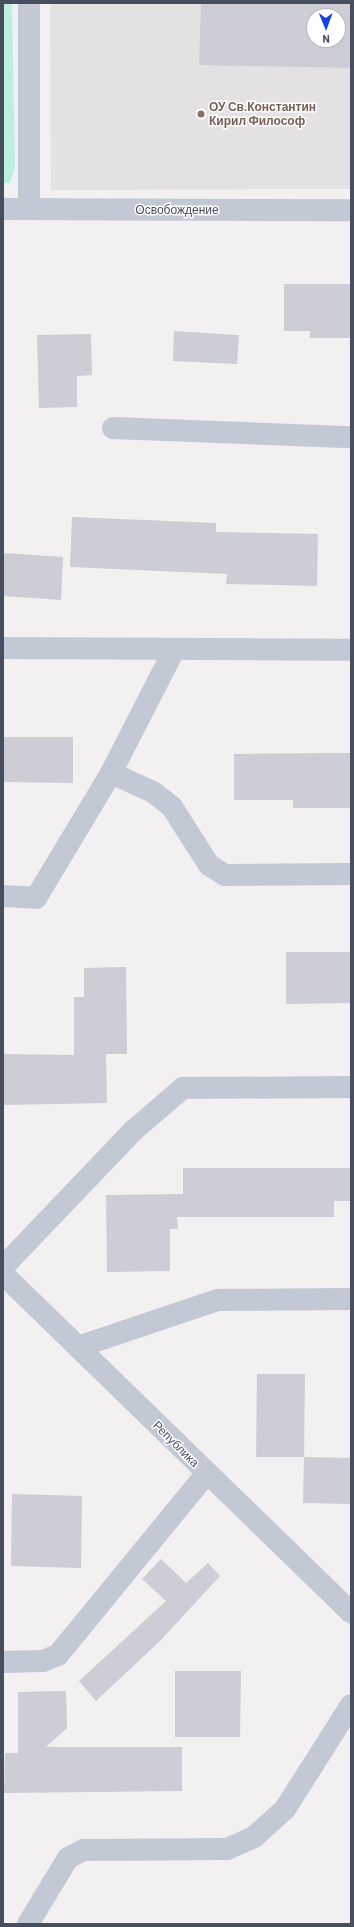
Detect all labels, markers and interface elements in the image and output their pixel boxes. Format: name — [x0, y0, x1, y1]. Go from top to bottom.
north arrow — [306, 8, 346, 48]
text: N — [322, 33, 330, 46]
place label: ОУ Св.Константин Кирил Философ — [209, 100, 316, 128]
marker: ОУ Св.Константин Кирил Философ — [196, 109, 206, 119]
street label: Освобождение — [135, 203, 219, 217]
street label: Република — [150, 1418, 202, 1470]

